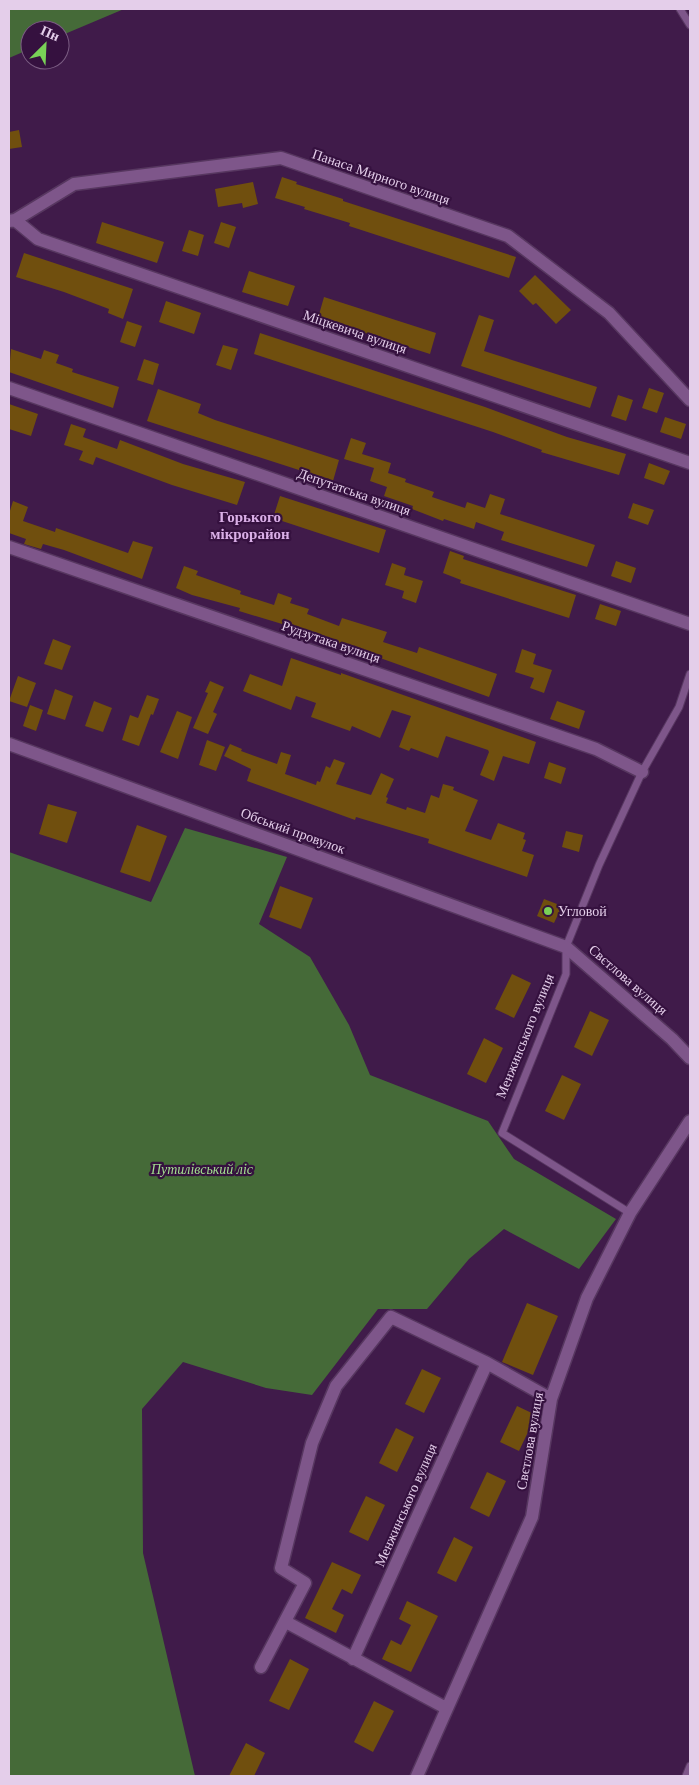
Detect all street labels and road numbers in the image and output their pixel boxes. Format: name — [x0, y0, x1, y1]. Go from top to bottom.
street label: Панаса Мирного вулиця — [310, 146, 452, 208]
street label: Міцкевича вулиця — [301, 307, 409, 357]
street label: Депутатська вулиця — [295, 466, 413, 519]
street label: Рудзутака вулиця — [280, 618, 383, 666]
street label: Обський провулок — [239, 805, 347, 857]
street label: Свєтлова вулиця — [586, 942, 671, 1018]
street label: Менжинського вулиця — [493, 971, 557, 1101]
street label: Свєтлова вулиця — [514, 1391, 546, 1491]
street label: Менжинського вулиця — [372, 1441, 440, 1569]

